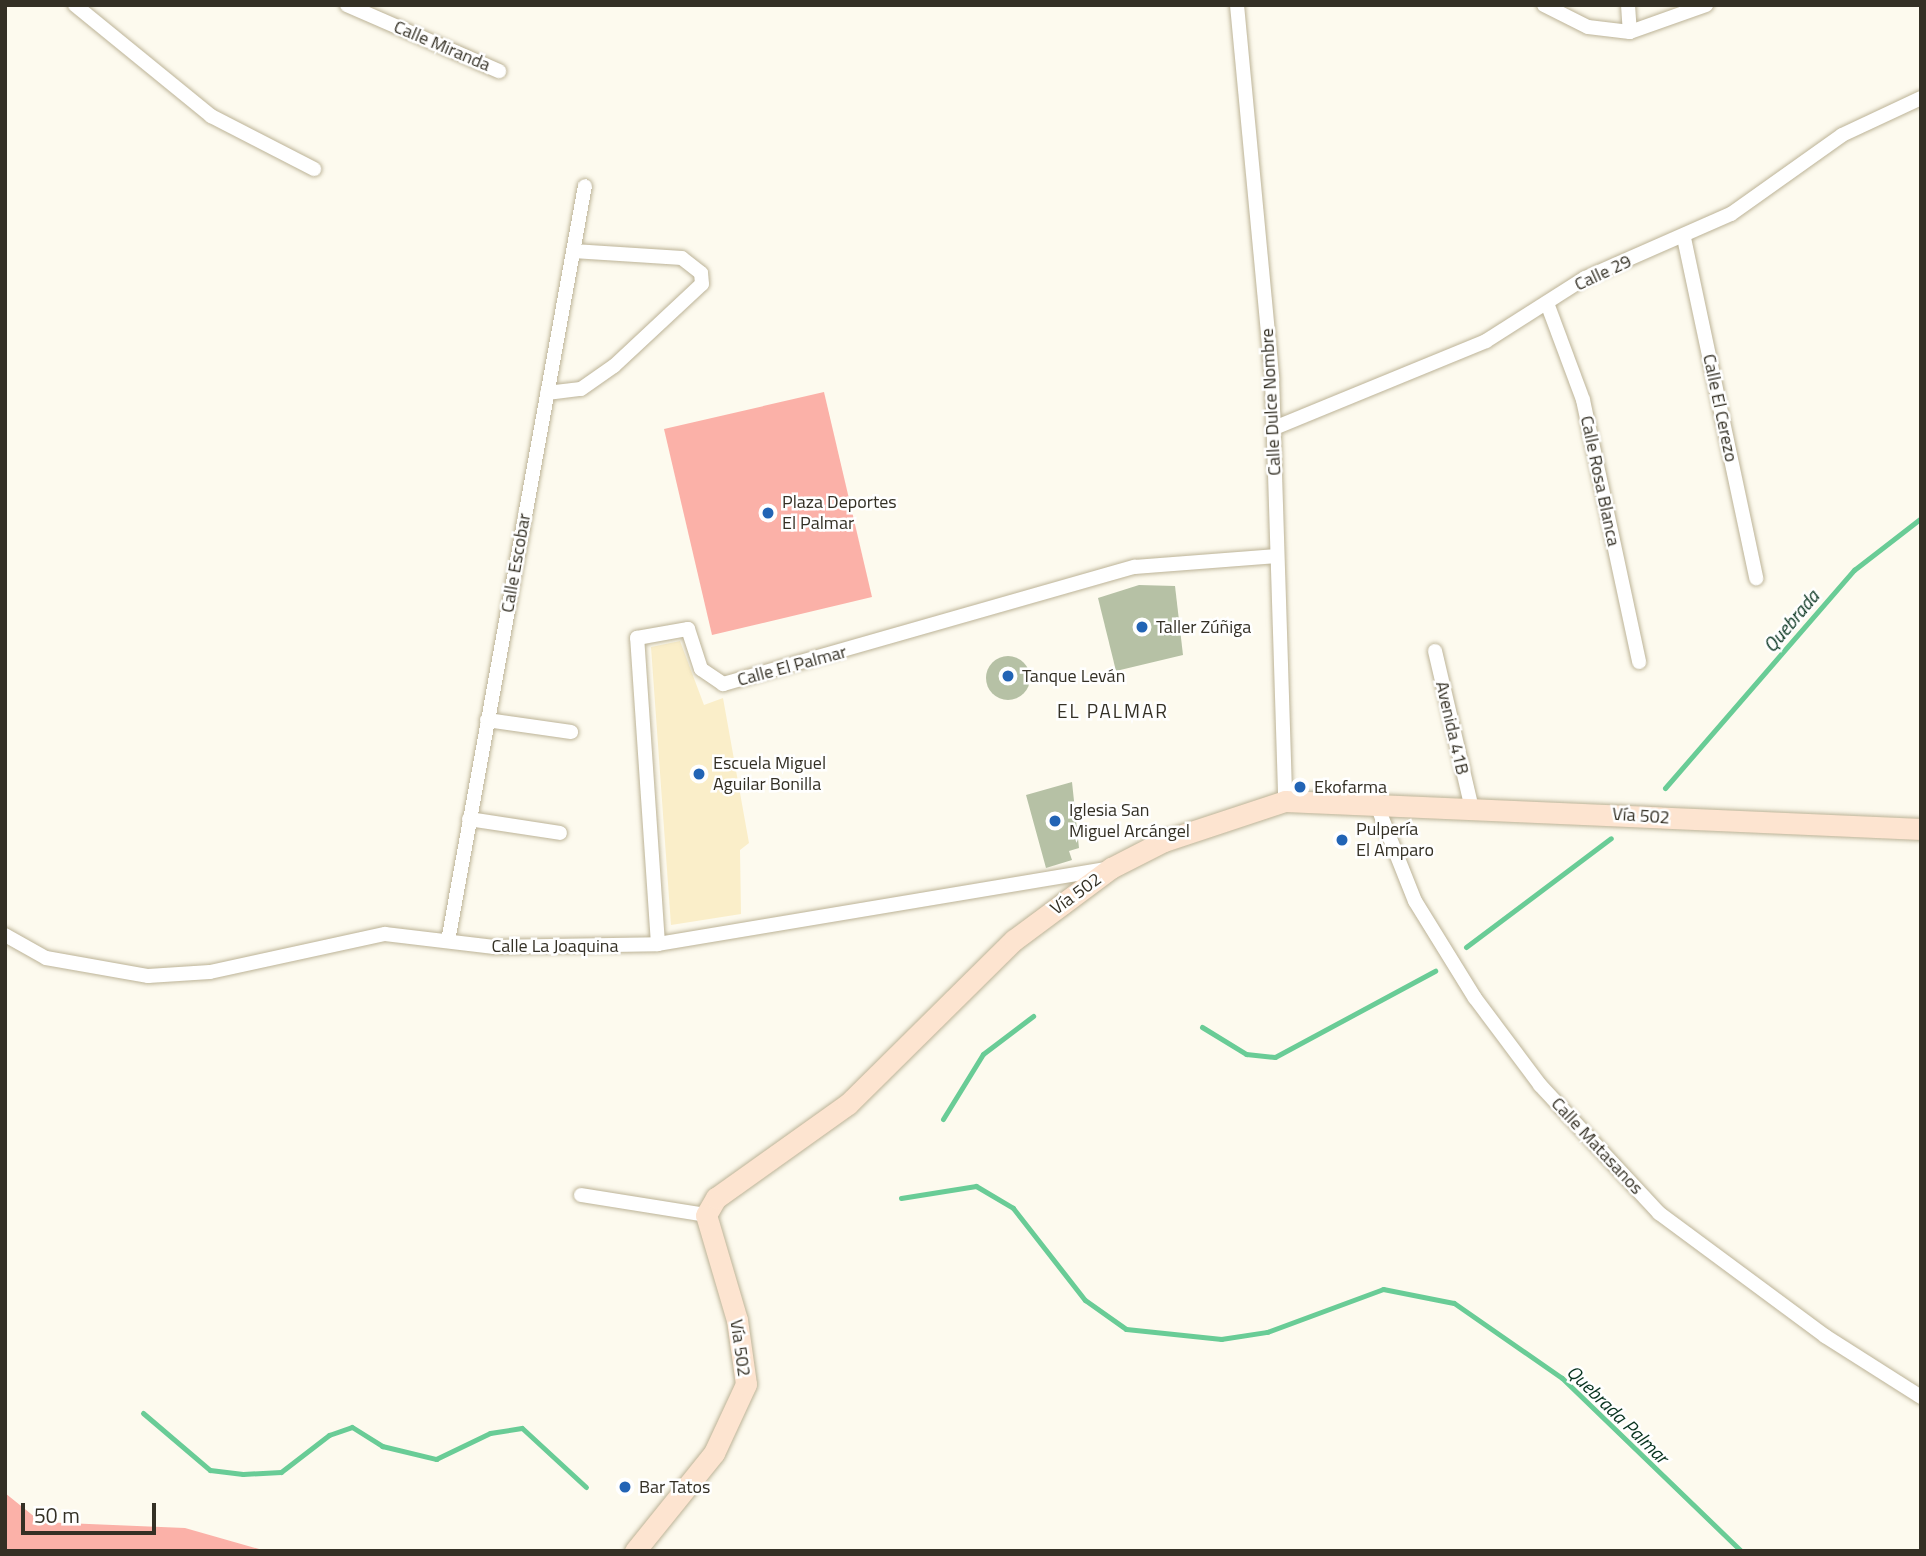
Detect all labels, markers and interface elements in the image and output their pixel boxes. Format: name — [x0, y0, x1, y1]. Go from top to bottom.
street label: Calle Miranda — [391, 16, 493, 76]
street label: Calle 29 — [1571, 250, 1635, 296]
street label: Calle Dulce Nombre — [1256, 328, 1286, 476]
street label: Calle El Cerezo — [1698, 352, 1742, 464]
street label: Calle Rosa Blanca — [1576, 414, 1624, 548]
place label: Plaza Deportes El Palmar — [782, 492, 897, 534]
marker: Plaza Deportes El Palmar — [760, 505, 776, 521]
street label: Calle Escobar — [497, 512, 535, 614]
water label: Quebrada — [1759, 585, 1823, 657]
place label: Taller Zúñiga — [1156, 616, 1251, 638]
marker: Taller Zúñiga — [1134, 619, 1150, 635]
street label: Calle El Palmar — [735, 641, 849, 691]
place label: Tanque Leván — [1022, 665, 1125, 687]
marker: Tanque Leván — [1000, 668, 1016, 684]
street label: Avenida 41B — [1431, 679, 1473, 777]
district label: EL PALMAR — [1058, 700, 1168, 722]
place label: Escuela Miguel Aguilar Bonilla — [713, 753, 826, 796]
marker: Escuela Miguel Aguilar Bonilla — [691, 766, 707, 782]
place label: Ekofarma — [1314, 776, 1387, 798]
marker: Ekofarma — [1292, 779, 1308, 795]
place label: Iglesia San Miguel Arcángel — [1069, 800, 1190, 842]
street label: Vía 502 — [1611, 803, 1671, 829]
marker: Iglesia San Miguel Arcángel — [1047, 813, 1063, 829]
place label: Pulpería El Amparo — [1356, 819, 1434, 862]
marker: Pulpería El Amparo — [1334, 832, 1350, 848]
street label: Vía 502 — [1046, 868, 1106, 920]
street label: Calle La Joaquina — [491, 935, 619, 957]
street label: Calle Matasanos — [1547, 1093, 1647, 1199]
street label: Vía 502 — [725, 1318, 755, 1378]
water label: Quebrada Palmar — [1562, 1360, 1674, 1468]
place label: Bar Tatos — [639, 1476, 710, 1498]
marker: Bar Tatos — [617, 1479, 633, 1495]
scale bar — [24, 1490, 159, 1534]
text: 50 m — [34, 1499, 80, 1531]

